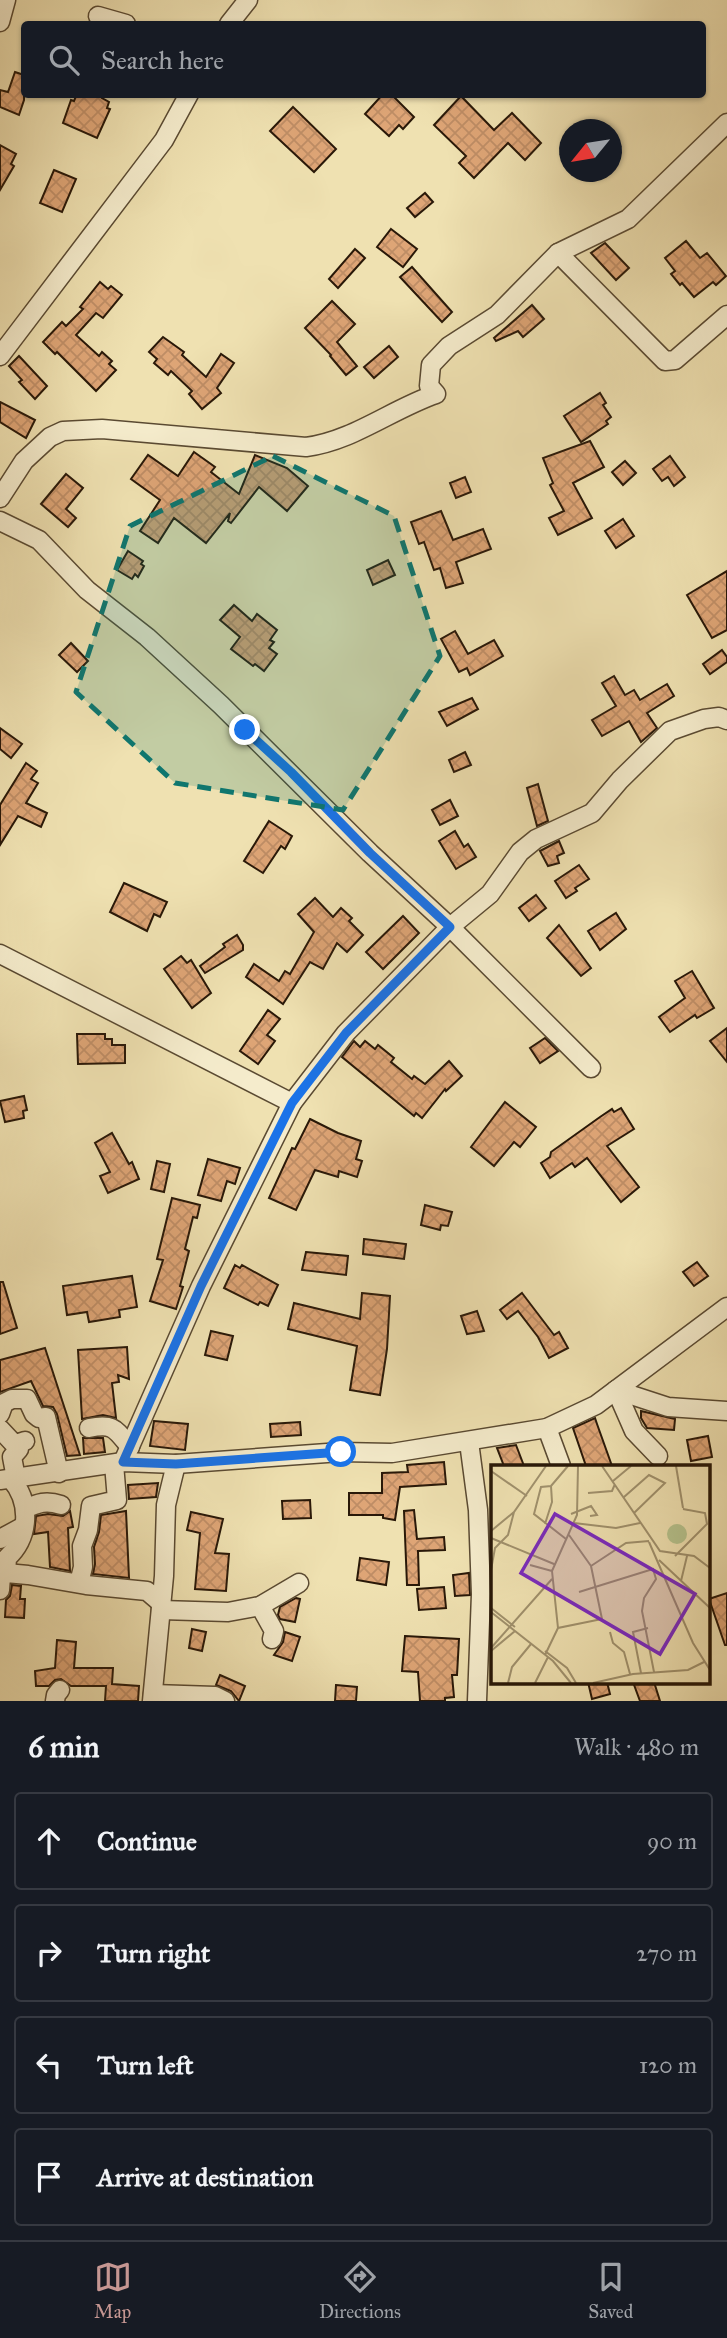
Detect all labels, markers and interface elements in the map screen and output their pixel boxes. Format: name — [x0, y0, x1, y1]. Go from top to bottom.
search box — [21, 21, 706, 98]
icon: search — [45, 41, 83, 79]
text: Search here — [101, 44, 224, 76]
north arrow — [559, 119, 622, 182]
route end — [229, 714, 260, 745]
route start — [325, 1436, 356, 1467]
inset map — [491, 1465, 710, 1684]
text: 6 min — [28, 1729, 100, 1765]
text: Walk · 480 m — [574, 1733, 699, 1761]
icon: ahead — [30, 1822, 68, 1860]
text: Continue — [97, 1825, 197, 1857]
text: 90 m — [647, 1827, 697, 1855]
icon: right — [30, 1934, 68, 1972]
text: Turn right — [97, 1937, 210, 1969]
text: 270 m — [636, 1939, 697, 1967]
icon: left — [30, 2046, 68, 2084]
text: Turn left — [97, 2049, 193, 2081]
text: 120 m — [639, 2051, 697, 2079]
icon: arrive — [30, 2158, 68, 2196]
text: Arrive at destination — [97, 2161, 314, 2193]
tab: Map — [94, 2258, 132, 2323]
tab: Directions — [319, 2258, 401, 2323]
tab: Saved — [588, 2258, 633, 2323]

